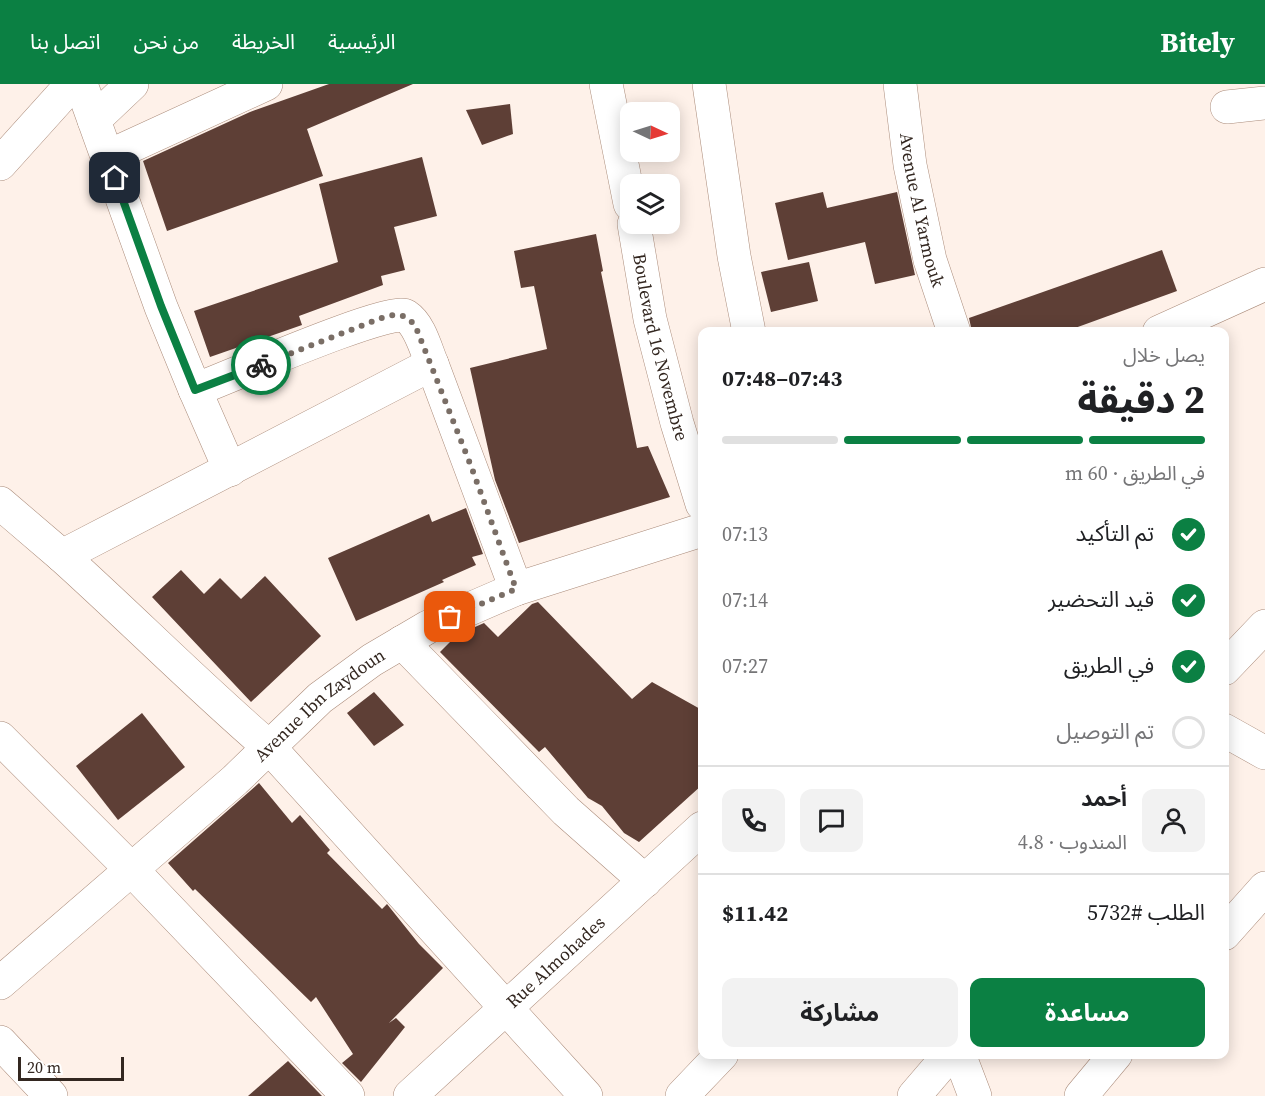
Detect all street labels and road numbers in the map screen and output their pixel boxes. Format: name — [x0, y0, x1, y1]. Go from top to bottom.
street label: Avenue Al Yarmouk — [894, 131, 951, 290]
street label: Boulevard 16 Novembre — [627, 251, 695, 444]
street label: Avenue Ibn Zaydoun — [248, 642, 390, 767]
street label: Rue Almohades — [501, 910, 610, 1013]

